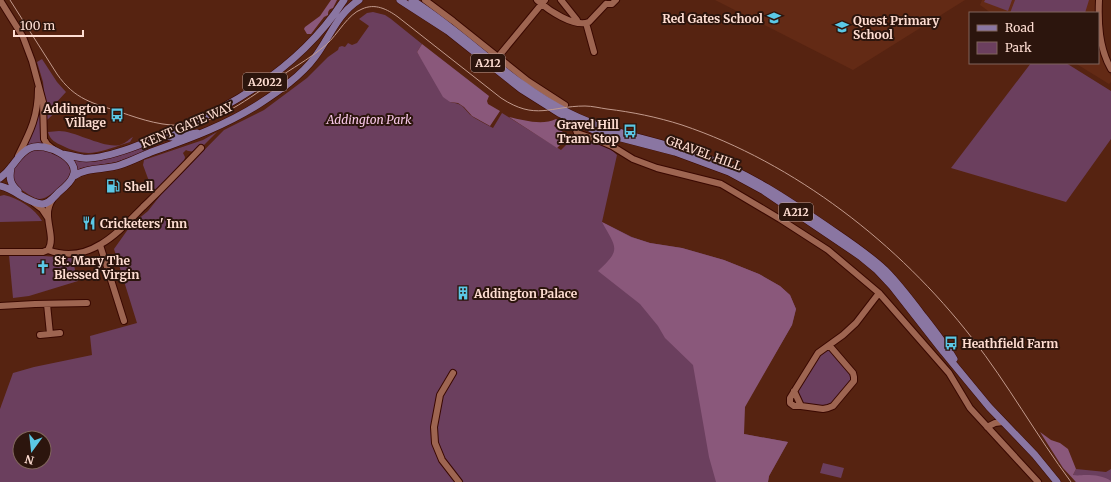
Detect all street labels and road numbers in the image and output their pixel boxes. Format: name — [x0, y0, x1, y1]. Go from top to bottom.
road number: A212 — [471, 54, 505, 72]
road number: A2022 — [243, 73, 287, 91]
street label: KENT GATE WAY — [139, 99, 236, 151]
street label: GRAVEL HILL — [664, 132, 745, 174]
road number: A212 — [779, 203, 813, 221]

